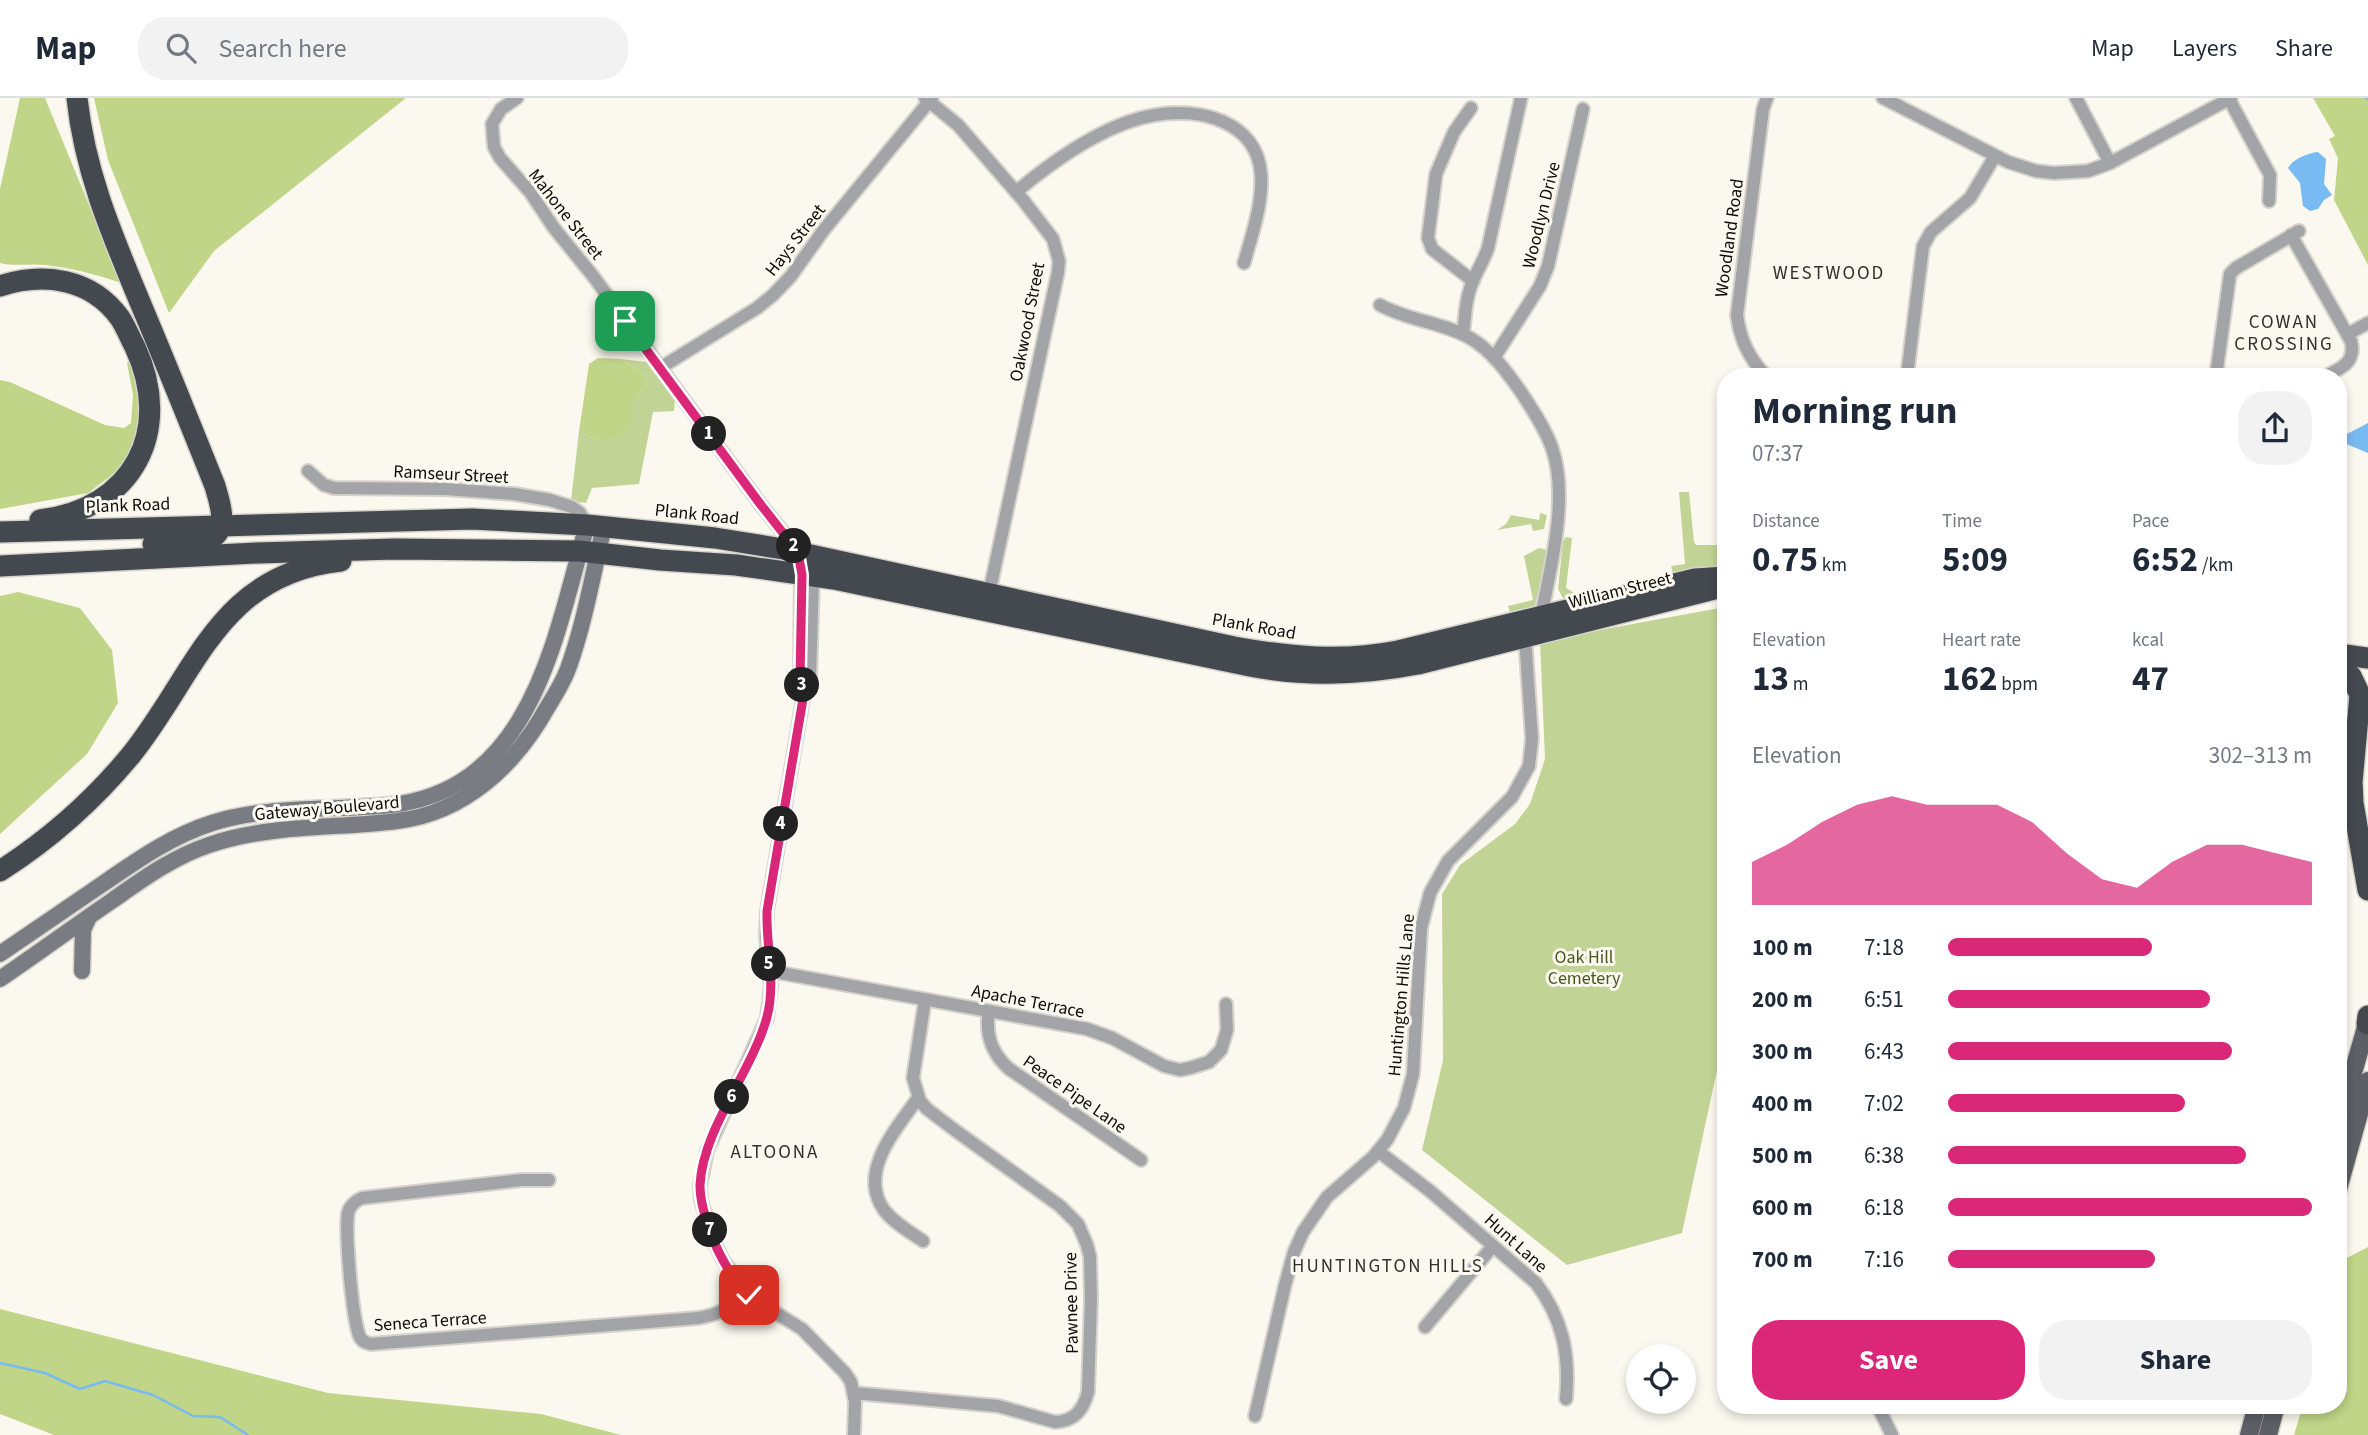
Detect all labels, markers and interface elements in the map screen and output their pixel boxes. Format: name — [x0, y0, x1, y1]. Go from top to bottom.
search box — [138, 17, 628, 80]
text: Map — [35, 25, 96, 72]
icon: search — [162, 29, 200, 67]
text: Search here — [218, 30, 347, 67]
text: Map — [2091, 31, 2134, 66]
text: Layers — [2172, 31, 2237, 66]
text: Share — [2275, 31, 2333, 66]
street label: Woodlyn Drive — [1516, 159, 1567, 271]
street label: Mahone Street — [522, 164, 609, 265]
street label: Woodland Road — [1709, 177, 1750, 299]
street label: Hays Street — [759, 199, 832, 282]
street label: Oakwood Street — [1004, 260, 1051, 384]
district label: WESTWOOD — [1773, 260, 1885, 287]
pin — [595, 291, 655, 351]
icon: arrive — [606, 302, 644, 340]
district label: COWAN CROSSING — [2234, 309, 2334, 358]
text: Morning run — [1752, 384, 1957, 438]
button: share — [2238, 391, 2312, 465]
pin: 1 — [692, 416, 726, 452]
text: 1 — [703, 420, 714, 447]
text: 07:37 — [1752, 437, 1803, 470]
street label: Ramseur Street — [393, 459, 509, 490]
street label: Plank Road — [85, 492, 171, 519]
street label: Plank Road — [653, 498, 740, 531]
text: Distance — [1752, 508, 1820, 535]
text: Time — [1942, 508, 1982, 535]
text: Pace — [2132, 508, 2169, 535]
pin: 2 — [776, 528, 812, 564]
text: 2 — [788, 532, 799, 559]
text: 0.75 — [1752, 535, 1818, 585]
text: 5:09 — [1942, 535, 2008, 585]
text: 6:52 — [2132, 535, 2198, 585]
text: km — [1818, 552, 1847, 579]
text: /km — [2198, 552, 2234, 579]
street label: William Street — [1566, 566, 1674, 615]
street label: Plank Road — [1210, 607, 1298, 646]
text: Elevation — [1752, 627, 1826, 654]
text: Heart rate — [1942, 627, 2021, 654]
text: kcal — [2132, 627, 2164, 654]
text: 13 — [1752, 654, 1789, 704]
text: 162 — [1942, 654, 1997, 704]
text: 47 — [2132, 654, 2169, 704]
pin: 3 — [784, 668, 820, 702]
text: 3 — [796, 671, 807, 698]
text: m — [1789, 671, 1809, 698]
text: bpm — [1997, 671, 2038, 698]
text: Elevation — [1752, 739, 1842, 772]
text: 302–313 m — [2209, 739, 2312, 772]
street label: Gateway Boulevard — [253, 790, 401, 827]
pin: 4 — [764, 806, 798, 842]
text: 4 — [775, 810, 786, 837]
street label: Huntington Hills Lane — [1382, 913, 1421, 1077]
text: 100 m — [1752, 931, 1813, 964]
text: 7:18 — [1864, 931, 1904, 964]
park label: Oak Hill Cemetery — [1548, 945, 1621, 991]
pin: 5 — [752, 946, 786, 982]
text: 5 — [763, 950, 774, 977]
street label: Apache Terrace — [969, 978, 1087, 1025]
text: 200 m — [1752, 983, 1813, 1016]
text: 6:51 — [1864, 983, 1904, 1016]
text: 300 m — [1752, 1035, 1813, 1068]
text: 6:43 — [1864, 1035, 1904, 1068]
street label: Peace Pipe Lane — [1018, 1049, 1132, 1140]
pin: 6 — [714, 1080, 750, 1114]
text: 6 — [726, 1083, 737, 1110]
text: 400 m — [1752, 1087, 1813, 1120]
text: 7:02 — [1864, 1087, 1904, 1120]
district label: ALTOONA — [731, 1139, 819, 1166]
text: 500 m — [1752, 1139, 1813, 1172]
text: 6:38 — [1864, 1139, 1904, 1172]
text: 600 m — [1752, 1191, 1813, 1224]
text: 6:18 — [1864, 1191, 1904, 1224]
street label: Hunt Lane — [1478, 1208, 1553, 1279]
pin: 7 — [692, 1212, 728, 1248]
text: 7 — [704, 1216, 715, 1243]
text: 700 m — [1752, 1243, 1813, 1276]
text: 7:16 — [1864, 1243, 1904, 1276]
street label: Pawnee Drive — [1058, 1252, 1085, 1354]
district label: HUNTINGTON HILLS — [1292, 1253, 1484, 1280]
pin — [719, 1265, 779, 1325]
icon: check — [730, 1276, 768, 1314]
street label: Seneca Terrace — [373, 1305, 487, 1338]
button: Save — [1752, 1320, 2025, 1400]
button: Share — [2039, 1320, 2312, 1400]
map controls — [1626, 1344, 1696, 1414]
button: locate — [1626, 1344, 1696, 1414]

